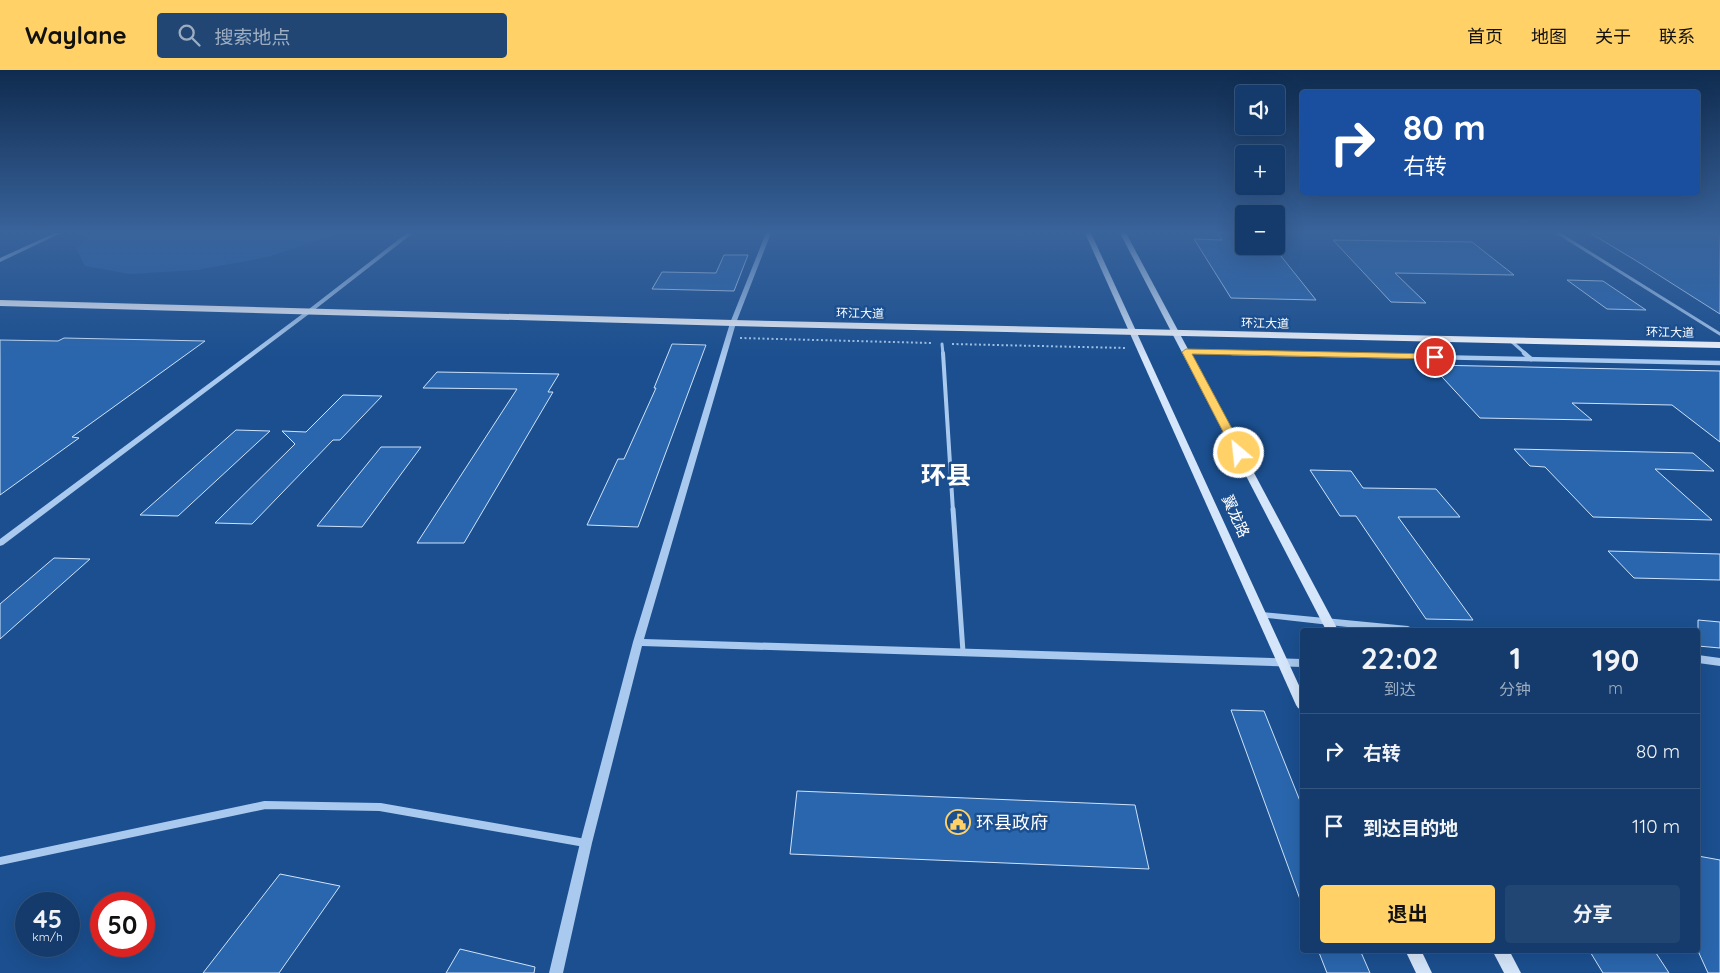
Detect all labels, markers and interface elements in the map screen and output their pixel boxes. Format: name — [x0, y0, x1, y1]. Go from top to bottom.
search box — [157, 13, 507, 58]
text: Waylane — [25, 20, 127, 50]
icon: search — [175, 21, 203, 49]
text: 搜索地点 — [215, 25, 291, 49]
text: 首页 — [1467, 25, 1503, 48]
text: 地图 — [1531, 25, 1567, 48]
text: 关于 — [1595, 25, 1631, 48]
text: 联系 — [1659, 25, 1695, 48]
map controls — [1235, 85, 1285, 255]
button: sound — [1235, 85, 1285, 135]
text: 80 m — [1403, 105, 1486, 149]
icon: right — [1320, 110, 1385, 175]
button: + — [1235, 145, 1285, 195]
text: 右转 — [1403, 152, 1447, 180]
button: − — [1235, 205, 1285, 255]
street label: 环江大道 — [836, 305, 884, 321]
street label: 环江大道 — [1241, 315, 1289, 331]
street label: 环江大道 — [1646, 324, 1694, 340]
pin — [1414, 336, 1456, 378]
icon: arrive — [1421, 343, 1449, 371]
position arrow — [1212, 426, 1264, 478]
district label: 环县 — [921, 459, 971, 490]
street label: 翼龙路 — [1218, 492, 1254, 540]
text: 22:02 — [1361, 639, 1439, 677]
text: 1 — [1510, 639, 1521, 677]
text: 190 — [1592, 641, 1639, 679]
text: m — [1608, 678, 1623, 698]
text: 到达 — [1384, 679, 1416, 699]
text: 分钟 — [1499, 679, 1531, 699]
icon: right — [1320, 737, 1348, 765]
text: 80 m — [1636, 739, 1680, 763]
text: 右转 — [1363, 741, 1401, 765]
public building icon: 环县政府 — [945, 809, 971, 835]
place label: 环县政府 — [976, 811, 1048, 834]
icon: arrive — [1320, 812, 1348, 840]
text: 110 m — [1632, 814, 1680, 838]
text: 到达目的地 — [1363, 816, 1458, 840]
button: 退出 — [1320, 885, 1495, 943]
button: 分享 — [1505, 885, 1680, 943]
speed limit sign: 50 — [90, 892, 155, 957]
text: 45 — [33, 903, 62, 934]
text: km/h — [32, 929, 63, 944]

